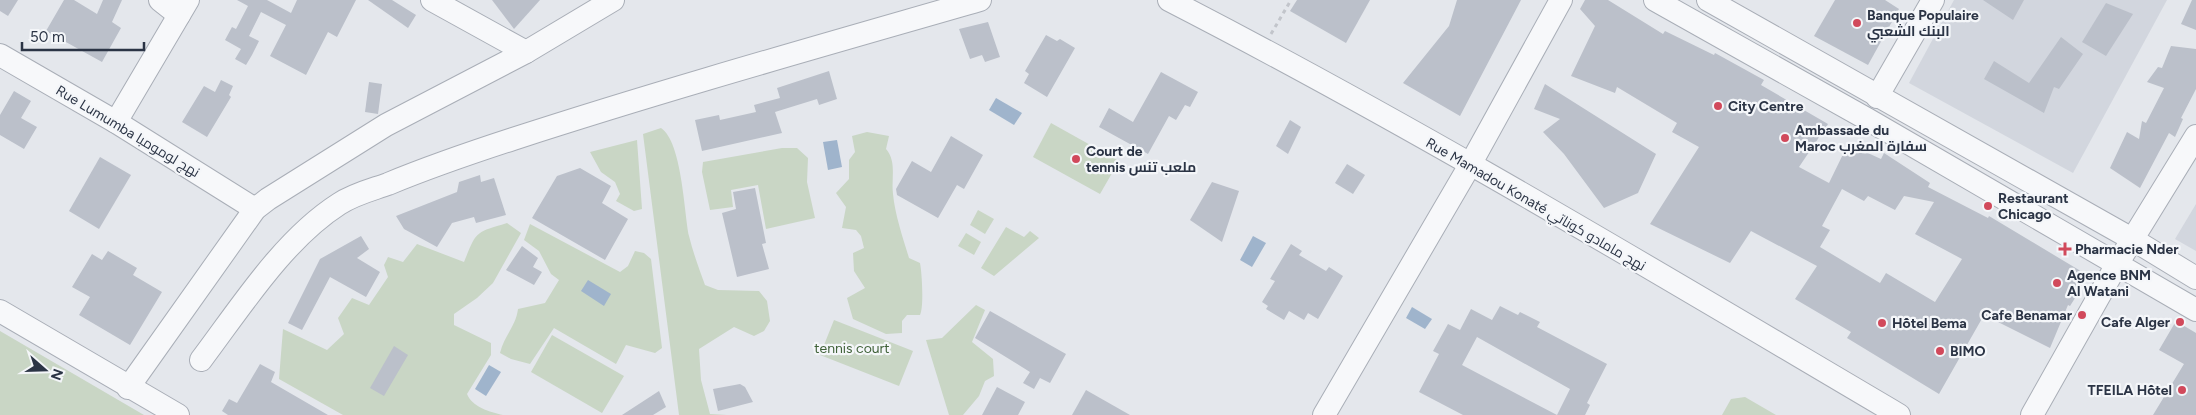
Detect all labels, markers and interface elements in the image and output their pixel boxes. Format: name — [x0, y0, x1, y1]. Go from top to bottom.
place label: Banque Populaire البنك الشعبي — [1867, 7, 1979, 43]
marker: Banque Populaire البنك الشعبي — [1851, 17, 1863, 29]
scale bar — [22, 20, 145, 52]
text: 50 m — [30, 28, 65, 46]
street label: Rue Lumumba نهج لومومبا — [53, 82, 203, 181]
place label: City Centre — [1728, 98, 1804, 115]
marker: City Centre — [1712, 100, 1724, 112]
place label: Ambassade du Maroc سفارة المغرب — [1795, 122, 1927, 155]
marker: Ambassade du Maroc سفارة المغرب — [1779, 132, 1791, 144]
street label: Rue Mamadou Konaté نهج مامادو كوناتي — [1421, 134, 1649, 277]
place label: Court de tennis ملعب تنس — [1086, 143, 1196, 176]
marker: Court de tennis ملعب تنس — [1070, 153, 1082, 165]
place label: Restaurant Chicago — [1998, 190, 2069, 223]
marker: Restaurant Chicago — [1982, 200, 1994, 212]
place label: Pharmacie Nder — [2075, 241, 2179, 258]
marker: Pharmacie Nder — [2059, 243, 2071, 255]
place label: Agence BNM Al Watani — [2067, 267, 2151, 300]
marker: Agence BNM Al Watani — [2051, 277, 2063, 289]
place label: Cafe Benamar — [1981, 307, 2073, 324]
marker: Cafe Benamar — [2076, 309, 2088, 321]
place label: Cafe Alger — [2101, 314, 2171, 331]
place label: Hôtel Bema — [1892, 315, 1967, 332]
marker: Cafe Alger — [2174, 316, 2186, 328]
marker: Hôtel Bema — [1876, 317, 1888, 329]
park label: tennis court — [814, 340, 890, 357]
place label: BIMO — [1950, 343, 1986, 360]
north arrow — [20, 345, 70, 395]
marker: BIMO — [1934, 345, 1946, 357]
text: N — [47, 366, 67, 382]
place label: TFEILA Hôtel — [2088, 382, 2172, 399]
marker: TFEILA Hôtel — [2176, 384, 2188, 396]

